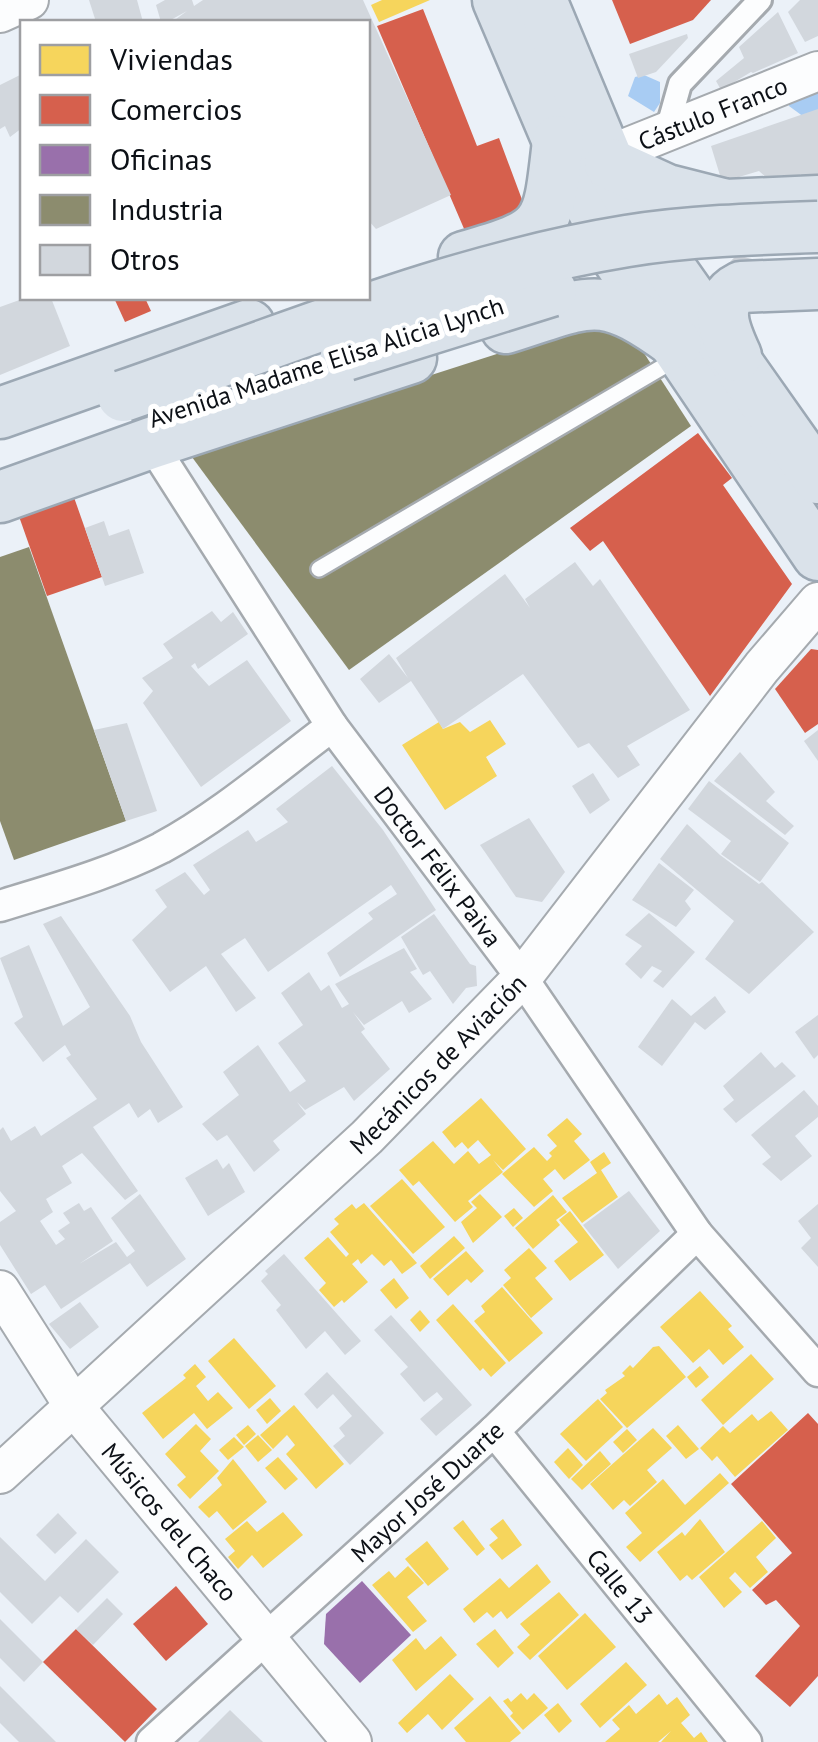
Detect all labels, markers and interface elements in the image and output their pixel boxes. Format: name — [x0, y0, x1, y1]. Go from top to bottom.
legend — [20, 20, 370, 300]
text: Viviendas — [109, 39, 233, 78]
street label: Cástulo Franco — [633, 69, 792, 158]
text: Comercios — [110, 89, 242, 128]
text: Oficinas — [110, 139, 212, 178]
text: Industria — [110, 189, 223, 228]
text: Otros — [110, 239, 180, 278]
street label: Avenida Madame Elisa Alicia Lynch — [144, 289, 508, 435]
street label: Doctor Félix Paiva — [367, 780, 509, 953]
street label: Mecánicos de Aviación — [343, 967, 533, 1161]
street label: Mayor José Duarte — [344, 1414, 510, 1569]
street label: Músicos del Chaco — [95, 1436, 245, 1608]
street label: Calle 13 — [580, 1542, 660, 1630]

